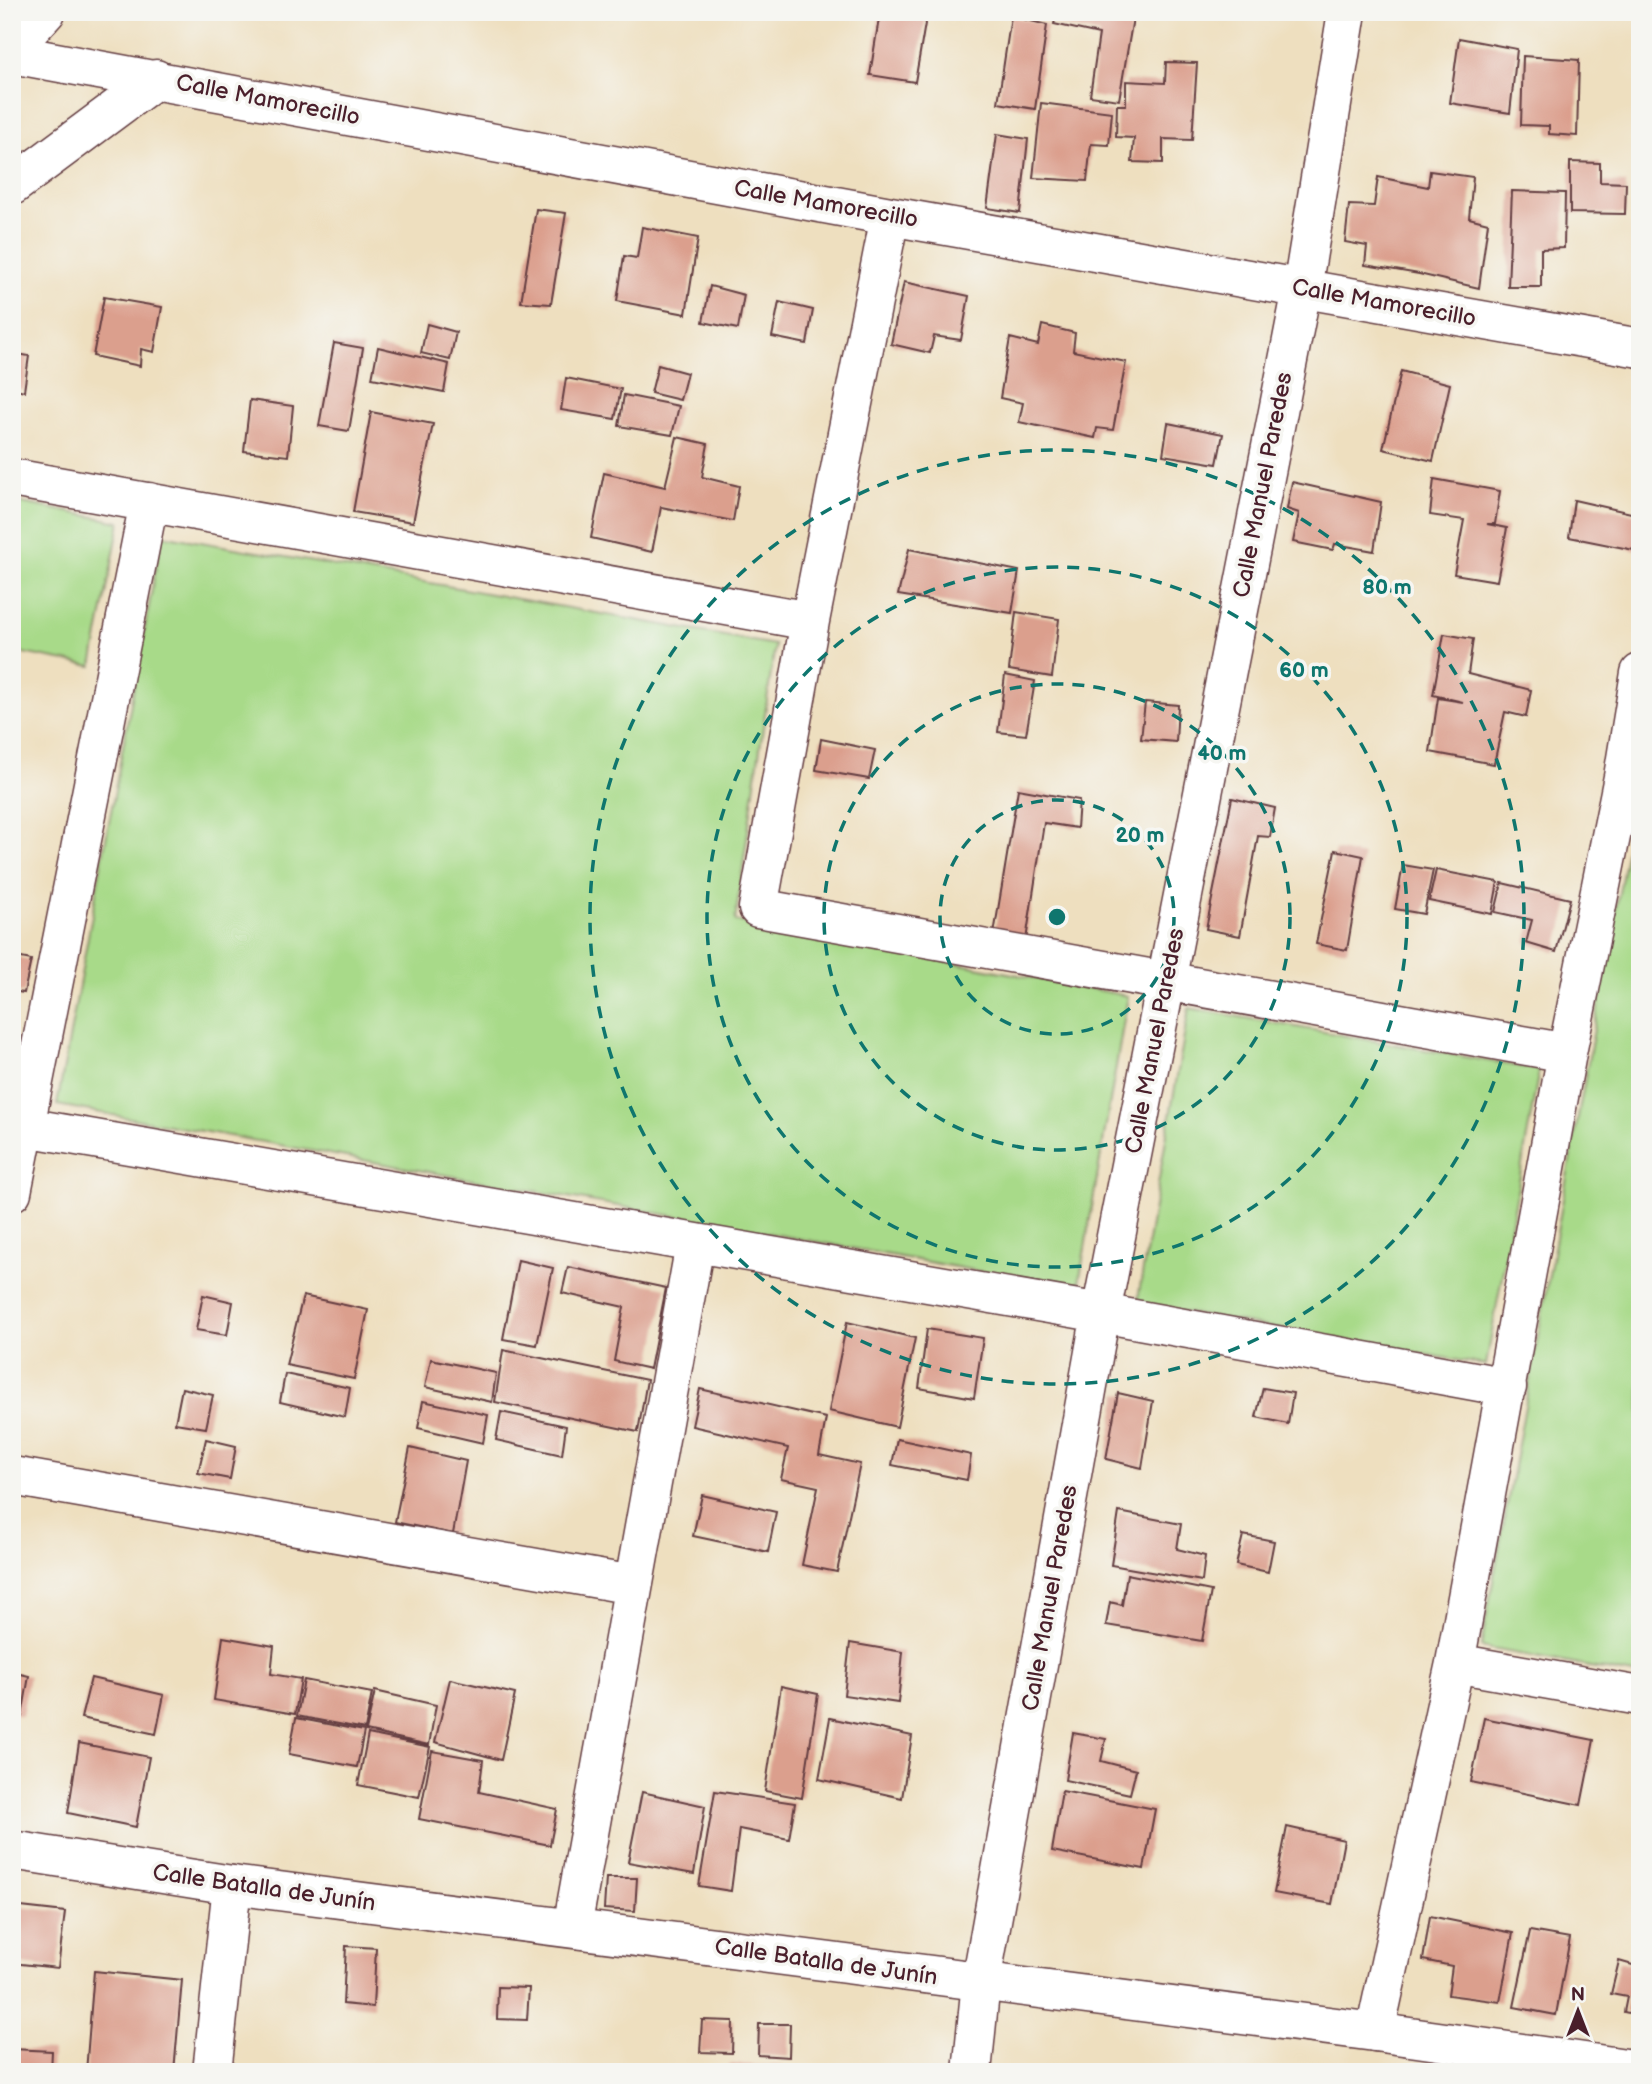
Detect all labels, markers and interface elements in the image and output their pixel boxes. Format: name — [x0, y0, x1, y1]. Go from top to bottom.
street label: Calle Mamorecillo — [174, 68, 362, 132]
street label: Calle Mamorecillo — [732, 174, 920, 234]
street label: Calle Mamorecillo — [1290, 273, 1478, 333]
street label: Calle Manuel Paredes — [1227, 370, 1299, 600]
text: 80 m — [1362, 575, 1412, 600]
text: 60 m — [1279, 658, 1329, 683]
text: 40 m — [1197, 741, 1247, 766]
text: 20 m — [1116, 823, 1164, 848]
centre of rings — [1045, 905, 1069, 929]
street label: Calle Manuel Paredes — [1119, 926, 1191, 1156]
street label: Calle Manuel Paredes — [1016, 1483, 1084, 1713]
street label: Calle Batalla de Junín — [151, 1858, 377, 1918]
street label: Calle Batalla de Junín — [713, 1932, 939, 1992]
north arrow — [1544, 1976, 1614, 2046]
text: N — [1571, 1984, 1585, 2007]

